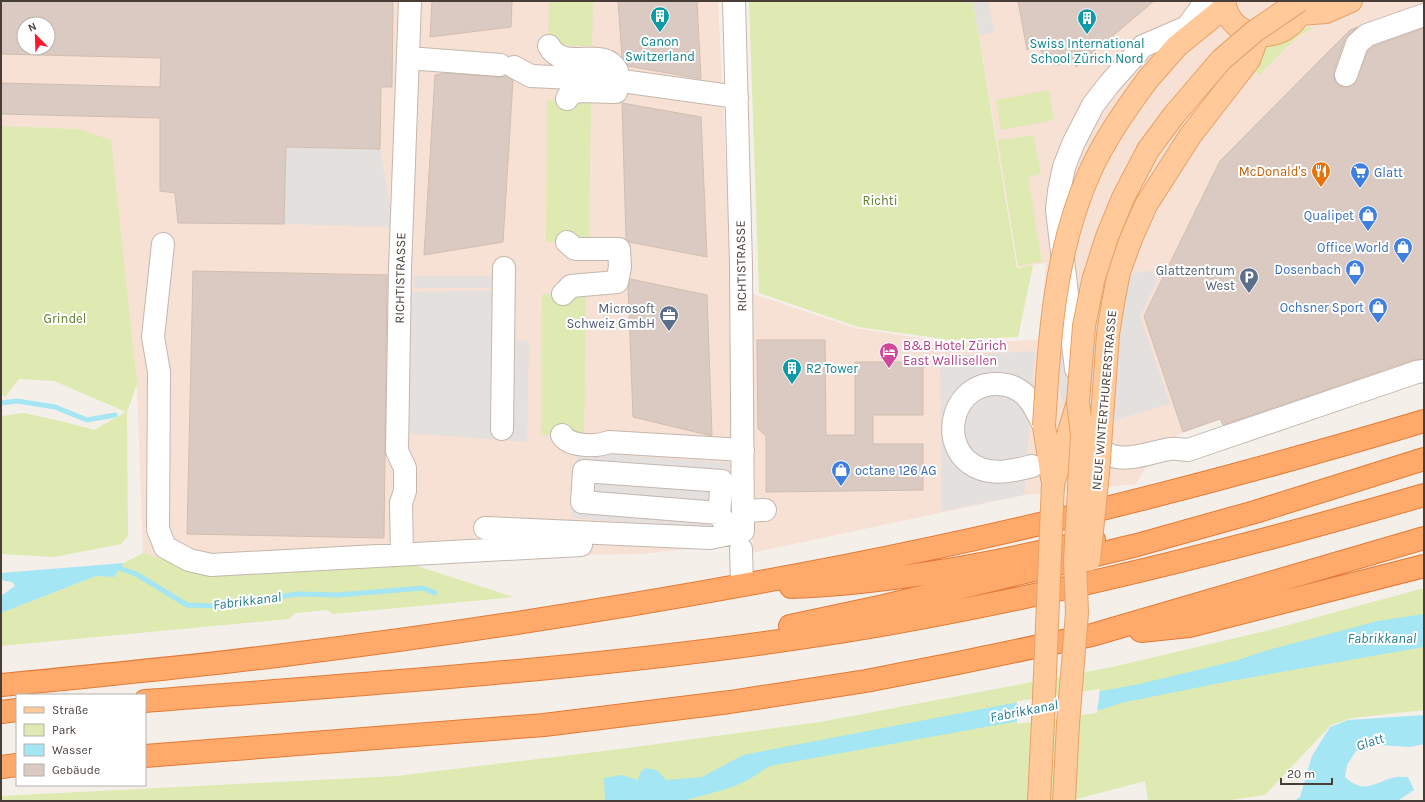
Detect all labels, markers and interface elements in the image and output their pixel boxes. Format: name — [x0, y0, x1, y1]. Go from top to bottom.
building icon: Canon Switzerland — [649, 5, 671, 33]
building icon: Swiss International School Zürich Nord — [1076, 7, 1098, 35]
north arrow — [16, 16, 56, 56]
text: N — [26, 20, 38, 35]
place label: Canon Switzerland — [625, 34, 695, 64]
place label: Swiss International School Zürich Nord — [1029, 36, 1145, 66]
restaurant icon: McDonald's — [1310, 160, 1332, 188]
supermarket icon: Glatt — [1349, 161, 1371, 189]
place label: McDonald's — [1239, 164, 1307, 179]
place label: Glatt — [1374, 165, 1403, 180]
park label: Richti — [862, 193, 898, 208]
shop icon: Qualipet — [1357, 204, 1379, 232]
place label: Qualipet — [1304, 208, 1354, 223]
street label: RICHTISTRASSE — [733, 220, 749, 312]
street label: RICHTISTRASSE — [392, 232, 408, 324]
shop icon: Office World — [1392, 236, 1414, 264]
place label: Office World — [1317, 240, 1389, 255]
shop icon: Dosenbach — [1344, 258, 1366, 286]
place label: Dosenbach — [1275, 262, 1341, 277]
place label: Glattzentrum West — [1156, 263, 1235, 293]
parking icon: Glattzentrum West — [1238, 266, 1260, 294]
shop icon: Ochsner Sport — [1367, 296, 1389, 324]
place label: Ochsner Sport — [1280, 300, 1364, 315]
place label: Microsoft Schweiz GmbH — [566, 301, 655, 331]
office icon: Microsoft Schweiz GmbH — [658, 304, 680, 332]
street label: NEUE WINTERTHURERSTRASSE — [1089, 309, 1119, 491]
park label: Grindel — [44, 311, 86, 326]
place label: B&B Hotel Zürich East Wallisellen — [903, 338, 1007, 368]
hotel icon: B&B Hotel Zürich East Wallisellen — [878, 341, 900, 369]
building icon: R2 Tower — [781, 357, 803, 385]
place label: R2 Tower — [806, 361, 858, 376]
shop icon: octane 126 AG — [830, 459, 852, 487]
place label: octane 126 AG — [855, 463, 937, 478]
water label: Fabrikkanal — [212, 588, 283, 614]
water label: Fabrikkanal — [1348, 630, 1417, 647]
legend — [16, 694, 146, 786]
water label: Fabrikkanal — [989, 696, 1060, 726]
text: Straße — [52, 703, 88, 717]
text: Park — [52, 723, 77, 737]
water label: Glatt — [1354, 729, 1386, 754]
text: Wasser — [52, 743, 93, 757]
scale bar — [1281, 760, 1332, 786]
text: Gebäude — [52, 763, 100, 777]
text: 20 m — [1287, 767, 1315, 781]

